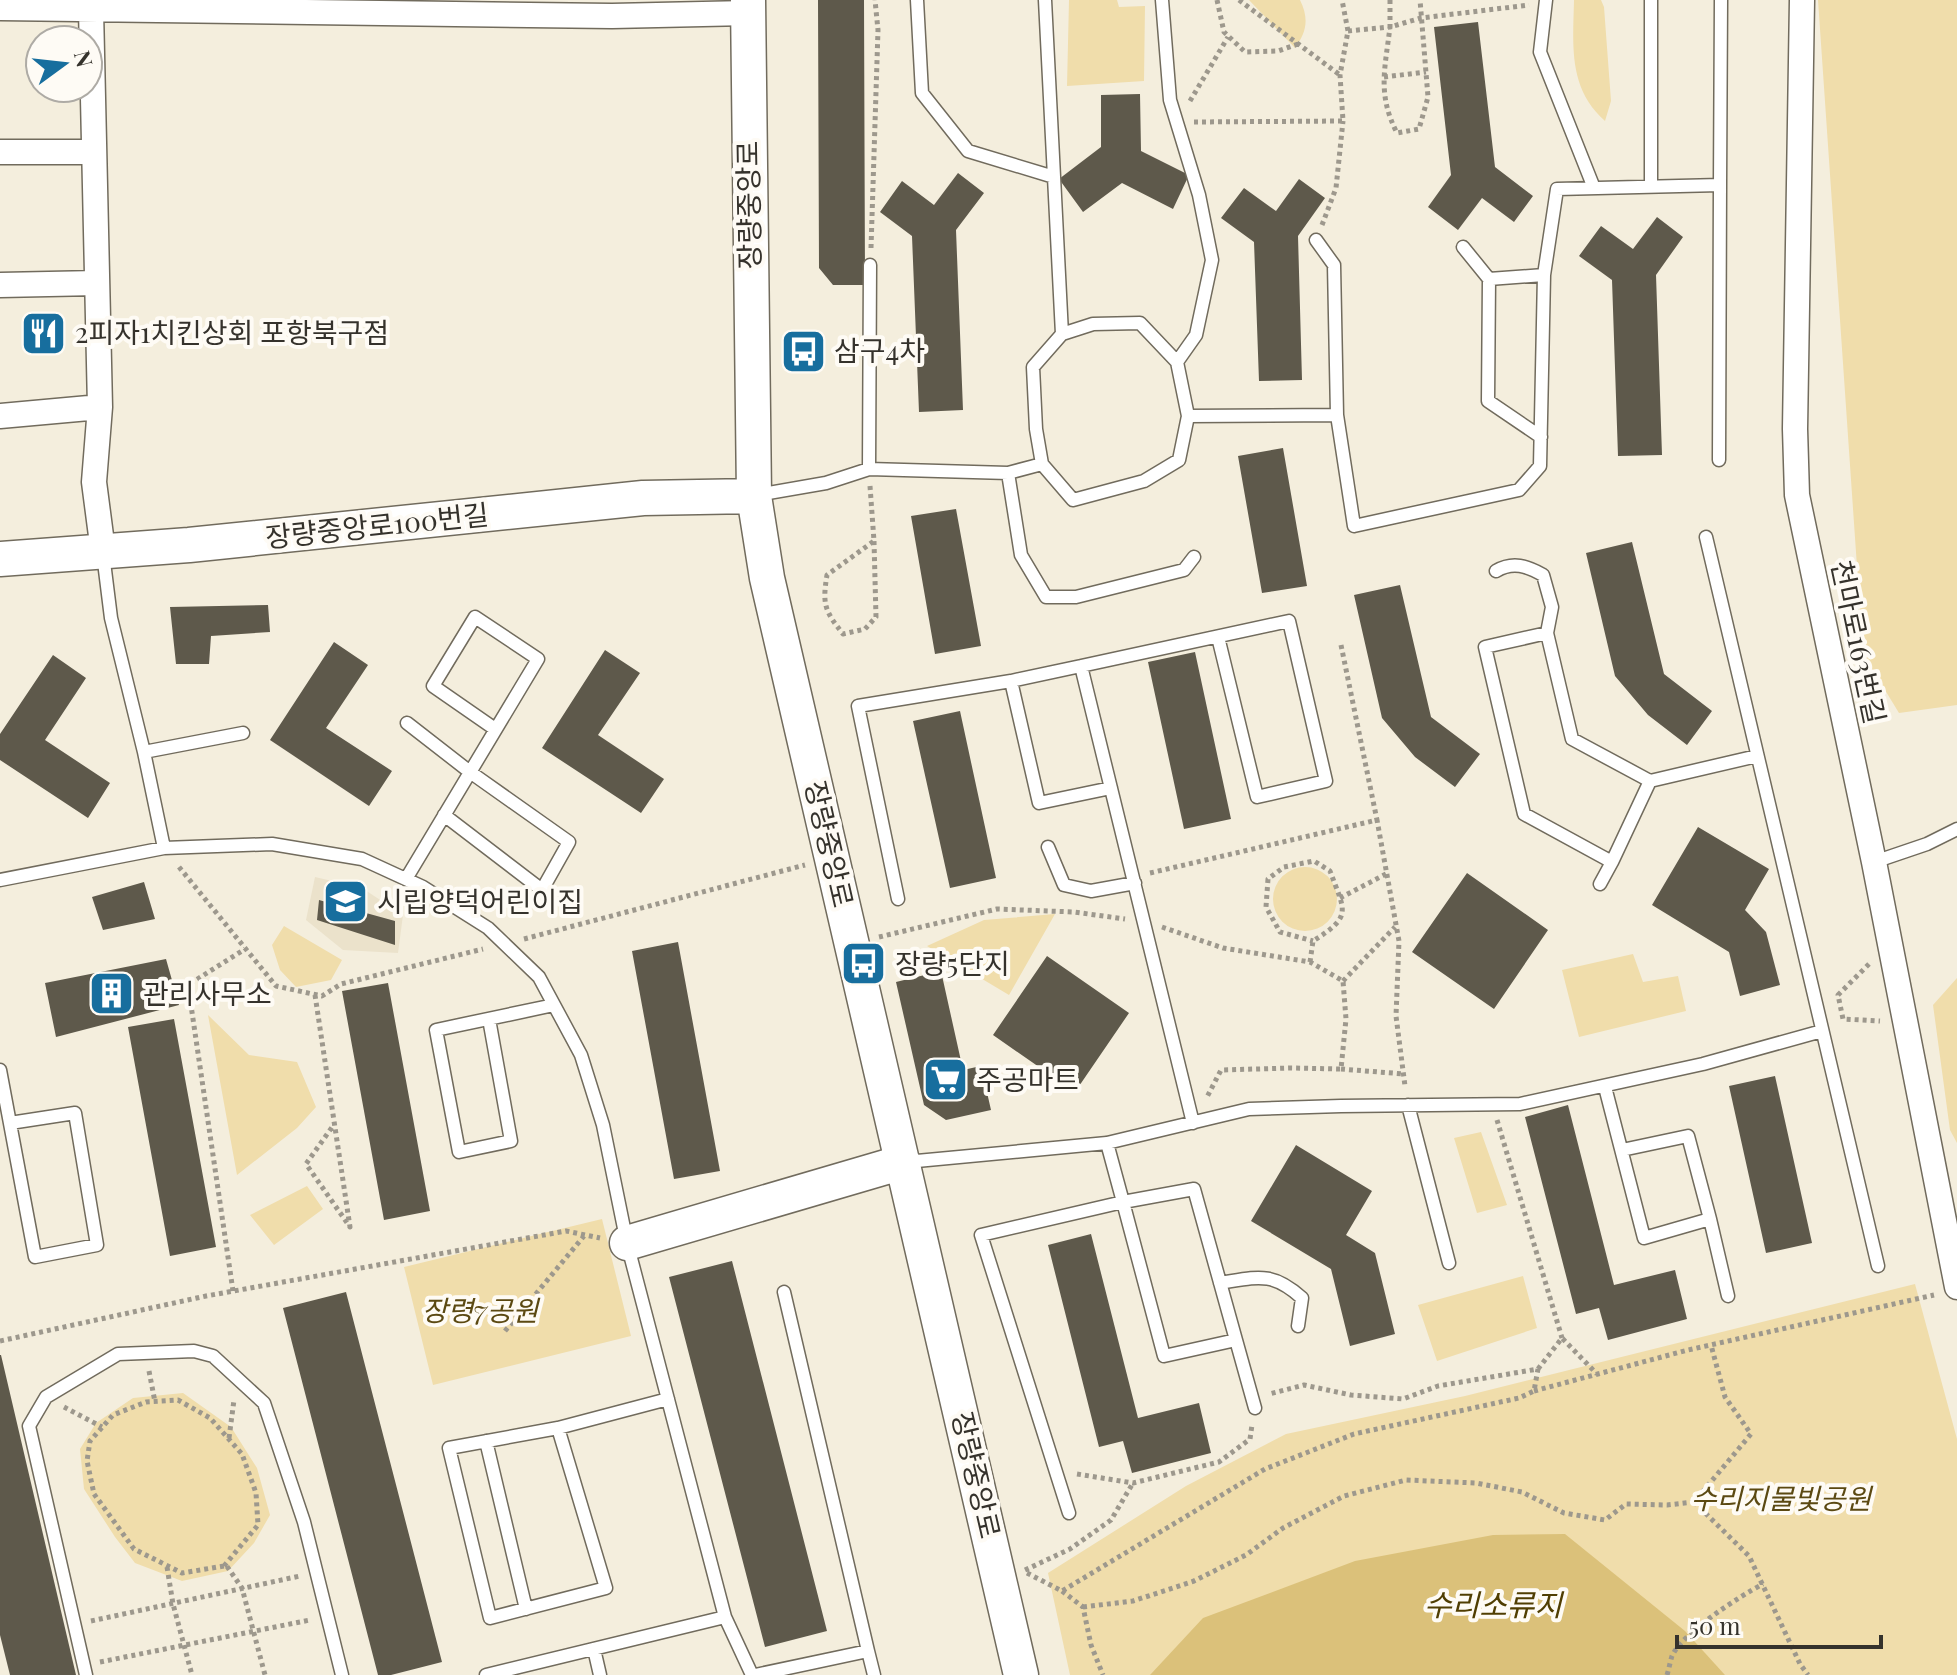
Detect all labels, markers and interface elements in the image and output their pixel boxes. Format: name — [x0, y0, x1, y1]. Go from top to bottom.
north arrow — [24, 24, 104, 104]
text: N — [68, 47, 101, 70]
street label: 장량중앙로 — [728, 140, 767, 270]
restaurant icon: 2피자1치킨상회 포항북구점 — [20, 309, 68, 357]
place label: 2피자1치킨상회 포항북구점 — [75, 313, 389, 350]
bus stop icon: 삼구4차 — [779, 327, 827, 375]
place label: 삼구4차 — [834, 331, 925, 368]
street label: 장량중앙로100번길 — [263, 494, 490, 555]
street label: 천마로163번길 — [1824, 557, 1895, 727]
street label: 장량중앙로 — [798, 777, 863, 911]
school or university icon: 시립양덕어린이집 — [322, 878, 370, 926]
place label: 시립양덕어린이집 — [377, 882, 583, 919]
bus stop icon: 장량5단지 — [840, 940, 888, 988]
place label: 장량5단지 — [895, 944, 1010, 981]
building icon: 관리사무소 — [88, 970, 136, 1018]
place label: 관리사무소 — [143, 974, 272, 1011]
supermarket icon: 주공마트 — [921, 1056, 969, 1104]
place label: 주공마트 — [976, 1060, 1079, 1097]
park label: 장령7공원 — [422, 1291, 541, 1328]
street label: 장량중앙로 — [945, 1408, 1010, 1542]
park label: 수리지물빛공원 — [1691, 1479, 1873, 1516]
water label: 수리소류지 — [1424, 1584, 1564, 1624]
scale bar — [1677, 1599, 1881, 1649]
text: 50 m — [1689, 1609, 1741, 1641]

